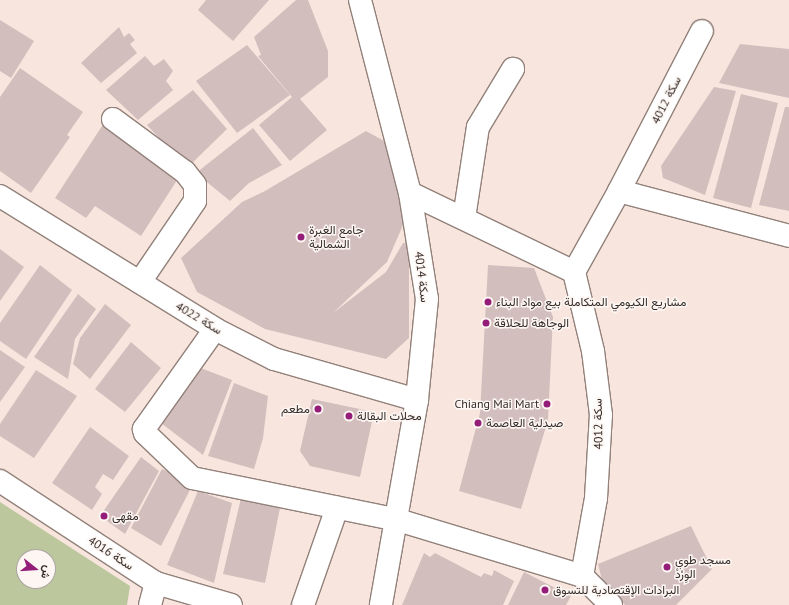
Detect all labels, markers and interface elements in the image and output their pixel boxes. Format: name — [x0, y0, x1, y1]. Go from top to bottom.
street label: سكة 4012 — [648, 74, 684, 126]
place label: جامع الغبرة الشمالية — [309, 223, 364, 251]
marker: جامع الغبرة الشمالية — [296, 232, 306, 242]
street label: سكة 4014 — [412, 251, 432, 303]
place label: مشاريع الكيومي المتكاملة بيع مواد البناء — [496, 295, 686, 309]
marker: مشاريع الكيومي المتكاملة بيع مواد البناء — [483, 297, 493, 307]
street label: سكة 4022 — [173, 299, 225, 337]
place label: الوجاهة للحلاقة — [494, 316, 569, 330]
marker: الوجاهة للحلاقة — [481, 318, 491, 328]
place label: Chiang Mai Mart — [454, 397, 539, 411]
street label: سكة 4012 — [590, 398, 606, 450]
marker: Chiang Mai Mart — [542, 399, 552, 409]
place label: مطعم — [281, 402, 310, 416]
marker: مطعم — [313, 404, 323, 414]
place label: محلات البقالة — [357, 409, 422, 423]
marker: محلات البقالة — [344, 411, 354, 421]
place label: صيدلية العاصمة — [486, 416, 563, 430]
marker: صيدلية العاصمة — [473, 418, 483, 428]
place label: مقهى — [112, 509, 139, 523]
marker: مقهى — [99, 511, 109, 521]
street label: سكة 4016 — [86, 533, 136, 573]
north arrow — [16, 549, 56, 589]
place label: مسجد طوي الوِرْدْ — [675, 553, 731, 581]
marker: مسجد طوي الوِرْدْ — [662, 562, 672, 572]
text: ش — [38, 564, 55, 581]
place label: البرادات الإقتصادية للتسوق — [553, 583, 679, 597]
marker: البرادات الإقتصادية للتسوق — [540, 585, 550, 595]

